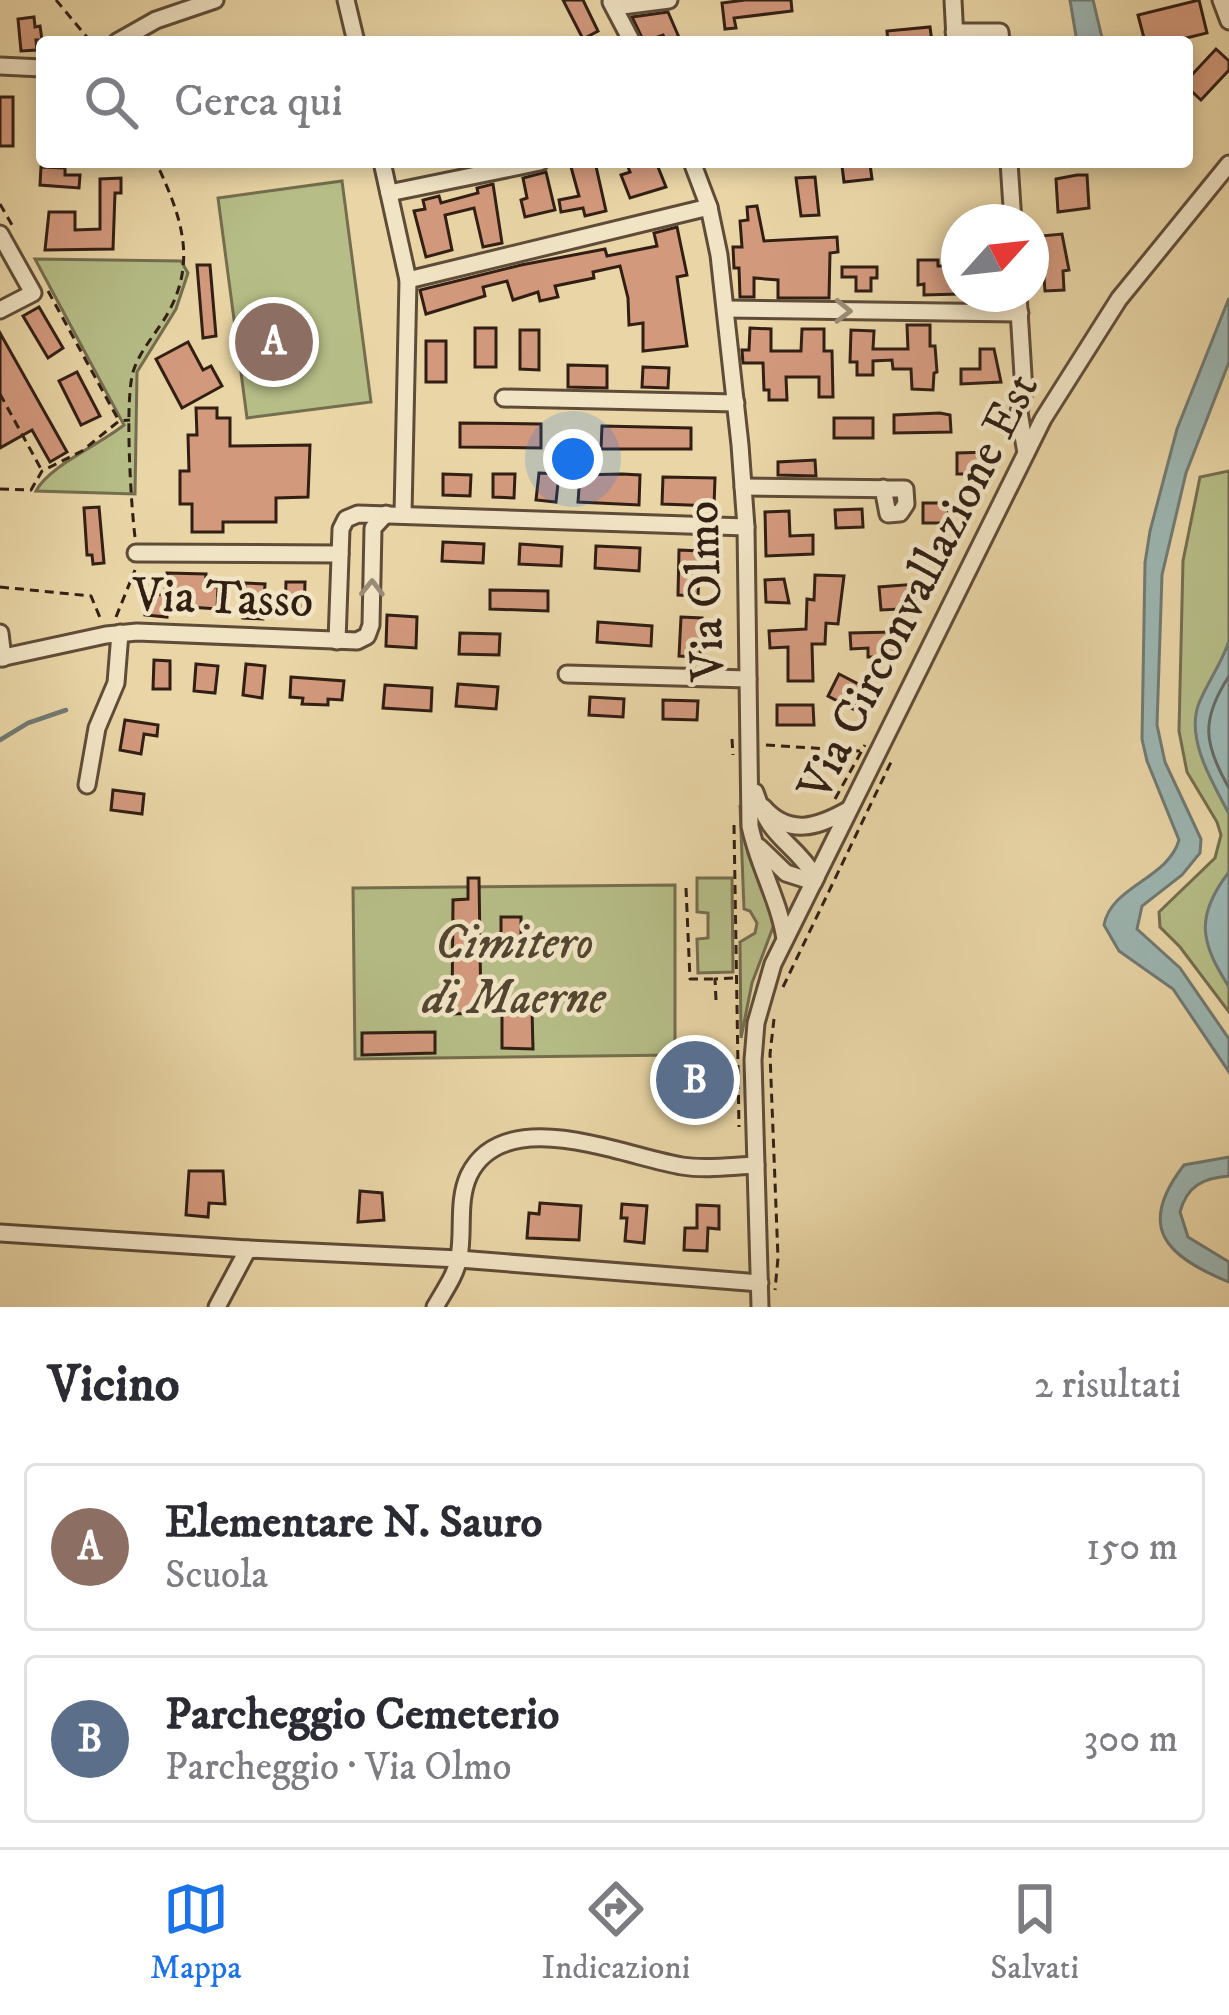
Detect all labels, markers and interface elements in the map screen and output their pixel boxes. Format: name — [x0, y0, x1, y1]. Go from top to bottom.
search box — [36, 36, 1193, 168]
icon: search — [78, 69, 144, 135]
text: Cerca qui — [174, 74, 343, 130]
north arrow — [941, 204, 1049, 312]
pin: A — [235, 297, 313, 387]
one-way arrow — [834, 297, 853, 323]
street label: Via Circonvallazione Est — [785, 363, 1053, 812]
your location — [543, 429, 603, 489]
street label: Via Olmo — [673, 500, 739, 683]
street label: Via Tasso — [131, 566, 314, 632]
one-way arrow — [358, 578, 384, 597]
park label: Cimitero di Maerne — [421, 914, 607, 1029]
pin: B — [656, 1035, 734, 1125]
text: Vicino — [48, 1353, 179, 1417]
text: 2 risultati — [1034, 1361, 1181, 1410]
text: Elementare N. Sauro — [165, 1495, 542, 1551]
text: A — [78, 1523, 102, 1572]
text: 150 m — [1086, 1523, 1178, 1572]
text: Scuola — [165, 1551, 268, 1600]
text: Parcheggio Cemeterio — [165, 1687, 559, 1743]
text: B — [78, 1715, 102, 1764]
text: 300 m — [1084, 1715, 1178, 1764]
text: Parcheggio · Via Olmo — [165, 1743, 512, 1792]
tab: Mappa — [150, 1876, 241, 1989]
tab: Indicazioni — [542, 1876, 690, 1989]
tab: Salvati — [990, 1876, 1079, 1989]

